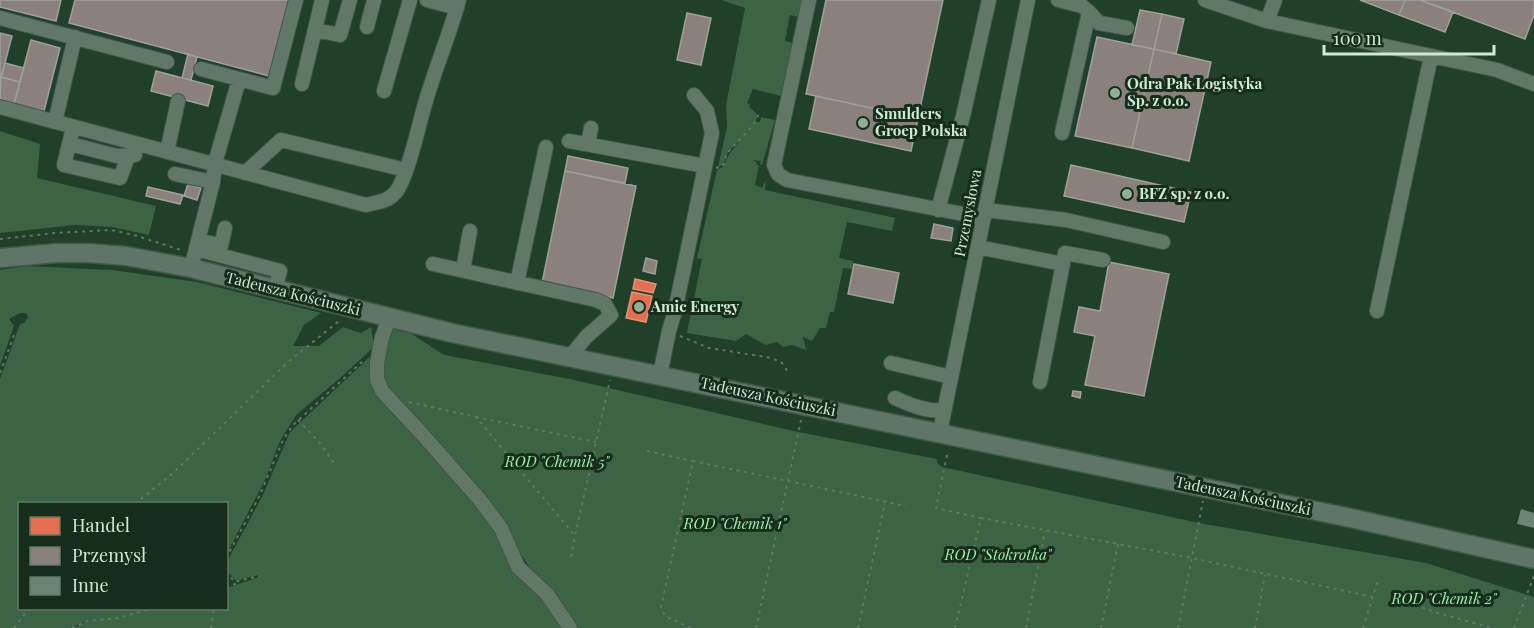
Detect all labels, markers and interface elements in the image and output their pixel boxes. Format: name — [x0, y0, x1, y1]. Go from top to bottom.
scale bar — [1324, 18, 1494, 56]
text: 100 m — [1333, 26, 1382, 50]
place label: Odra Pak Logistyka Sp. z o.o. — [1127, 73, 1262, 110]
marker: Odra Pak Logistyka Sp. z o.o. — [1108, 86, 1122, 100]
place label: Smulders Groep Polska — [875, 103, 967, 140]
marker: Smulders Groep Polska — [856, 116, 870, 130]
street label: Przemysłowa — [949, 167, 985, 258]
place label: BFZ sp. z o.o. — [1139, 183, 1230, 203]
marker: BFZ sp. z o.o. — [1120, 187, 1134, 201]
street label: Tadeusza Kościuszki — [224, 267, 363, 320]
place label: Amic Energy — [650, 296, 740, 316]
marker: Amic Energy — [632, 300, 646, 314]
street label: Tadeusza Kościuszki — [699, 372, 838, 420]
park label: ROD "Chemik 5" — [504, 451, 611, 471]
street label: Tadeusza Kościuszki — [1174, 471, 1313, 519]
legend — [18, 502, 228, 610]
text: Handel — [72, 513, 130, 537]
park label: ROD "Chemik 1" — [683, 513, 788, 533]
text: Przemysł — [72, 543, 147, 567]
park label: ROD "Stokrotka" — [944, 544, 1053, 564]
text: Inne — [72, 573, 109, 597]
park label: ROD "Chemik 2" — [1391, 588, 1498, 608]

